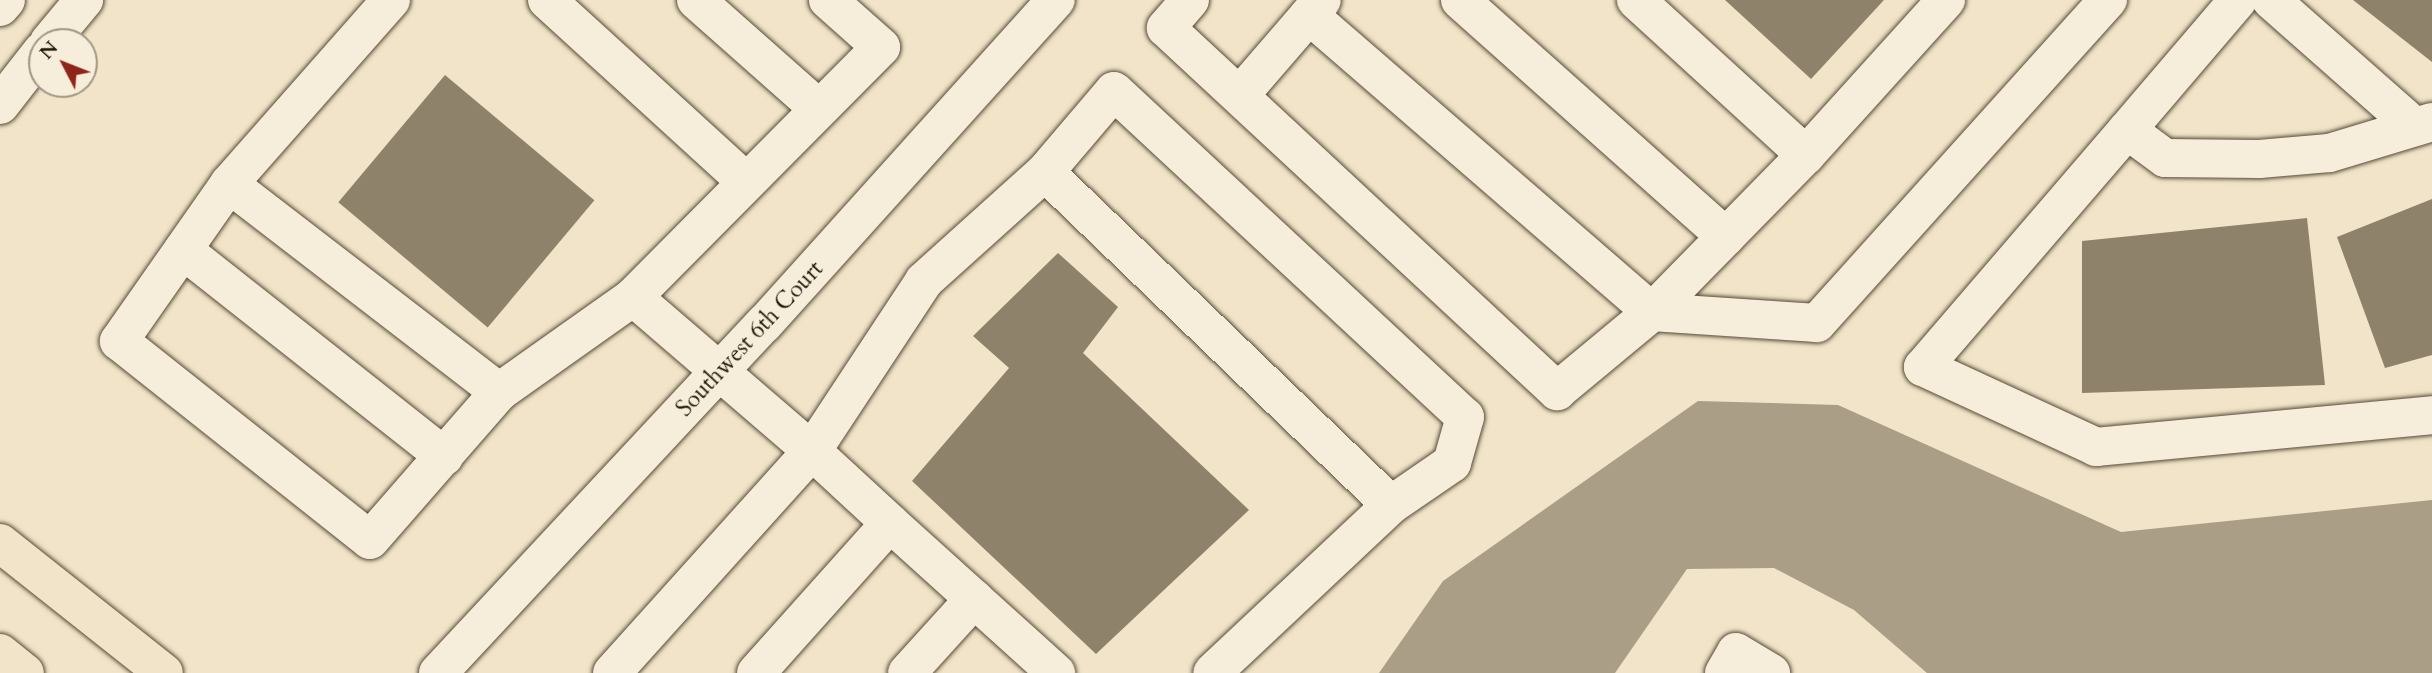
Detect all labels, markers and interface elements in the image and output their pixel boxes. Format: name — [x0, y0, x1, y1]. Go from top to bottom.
north arrow — [28, 28, 98, 98]
text: N — [34, 35, 64, 65]
street label: Southwest 6th Court — [671, 255, 829, 423]

